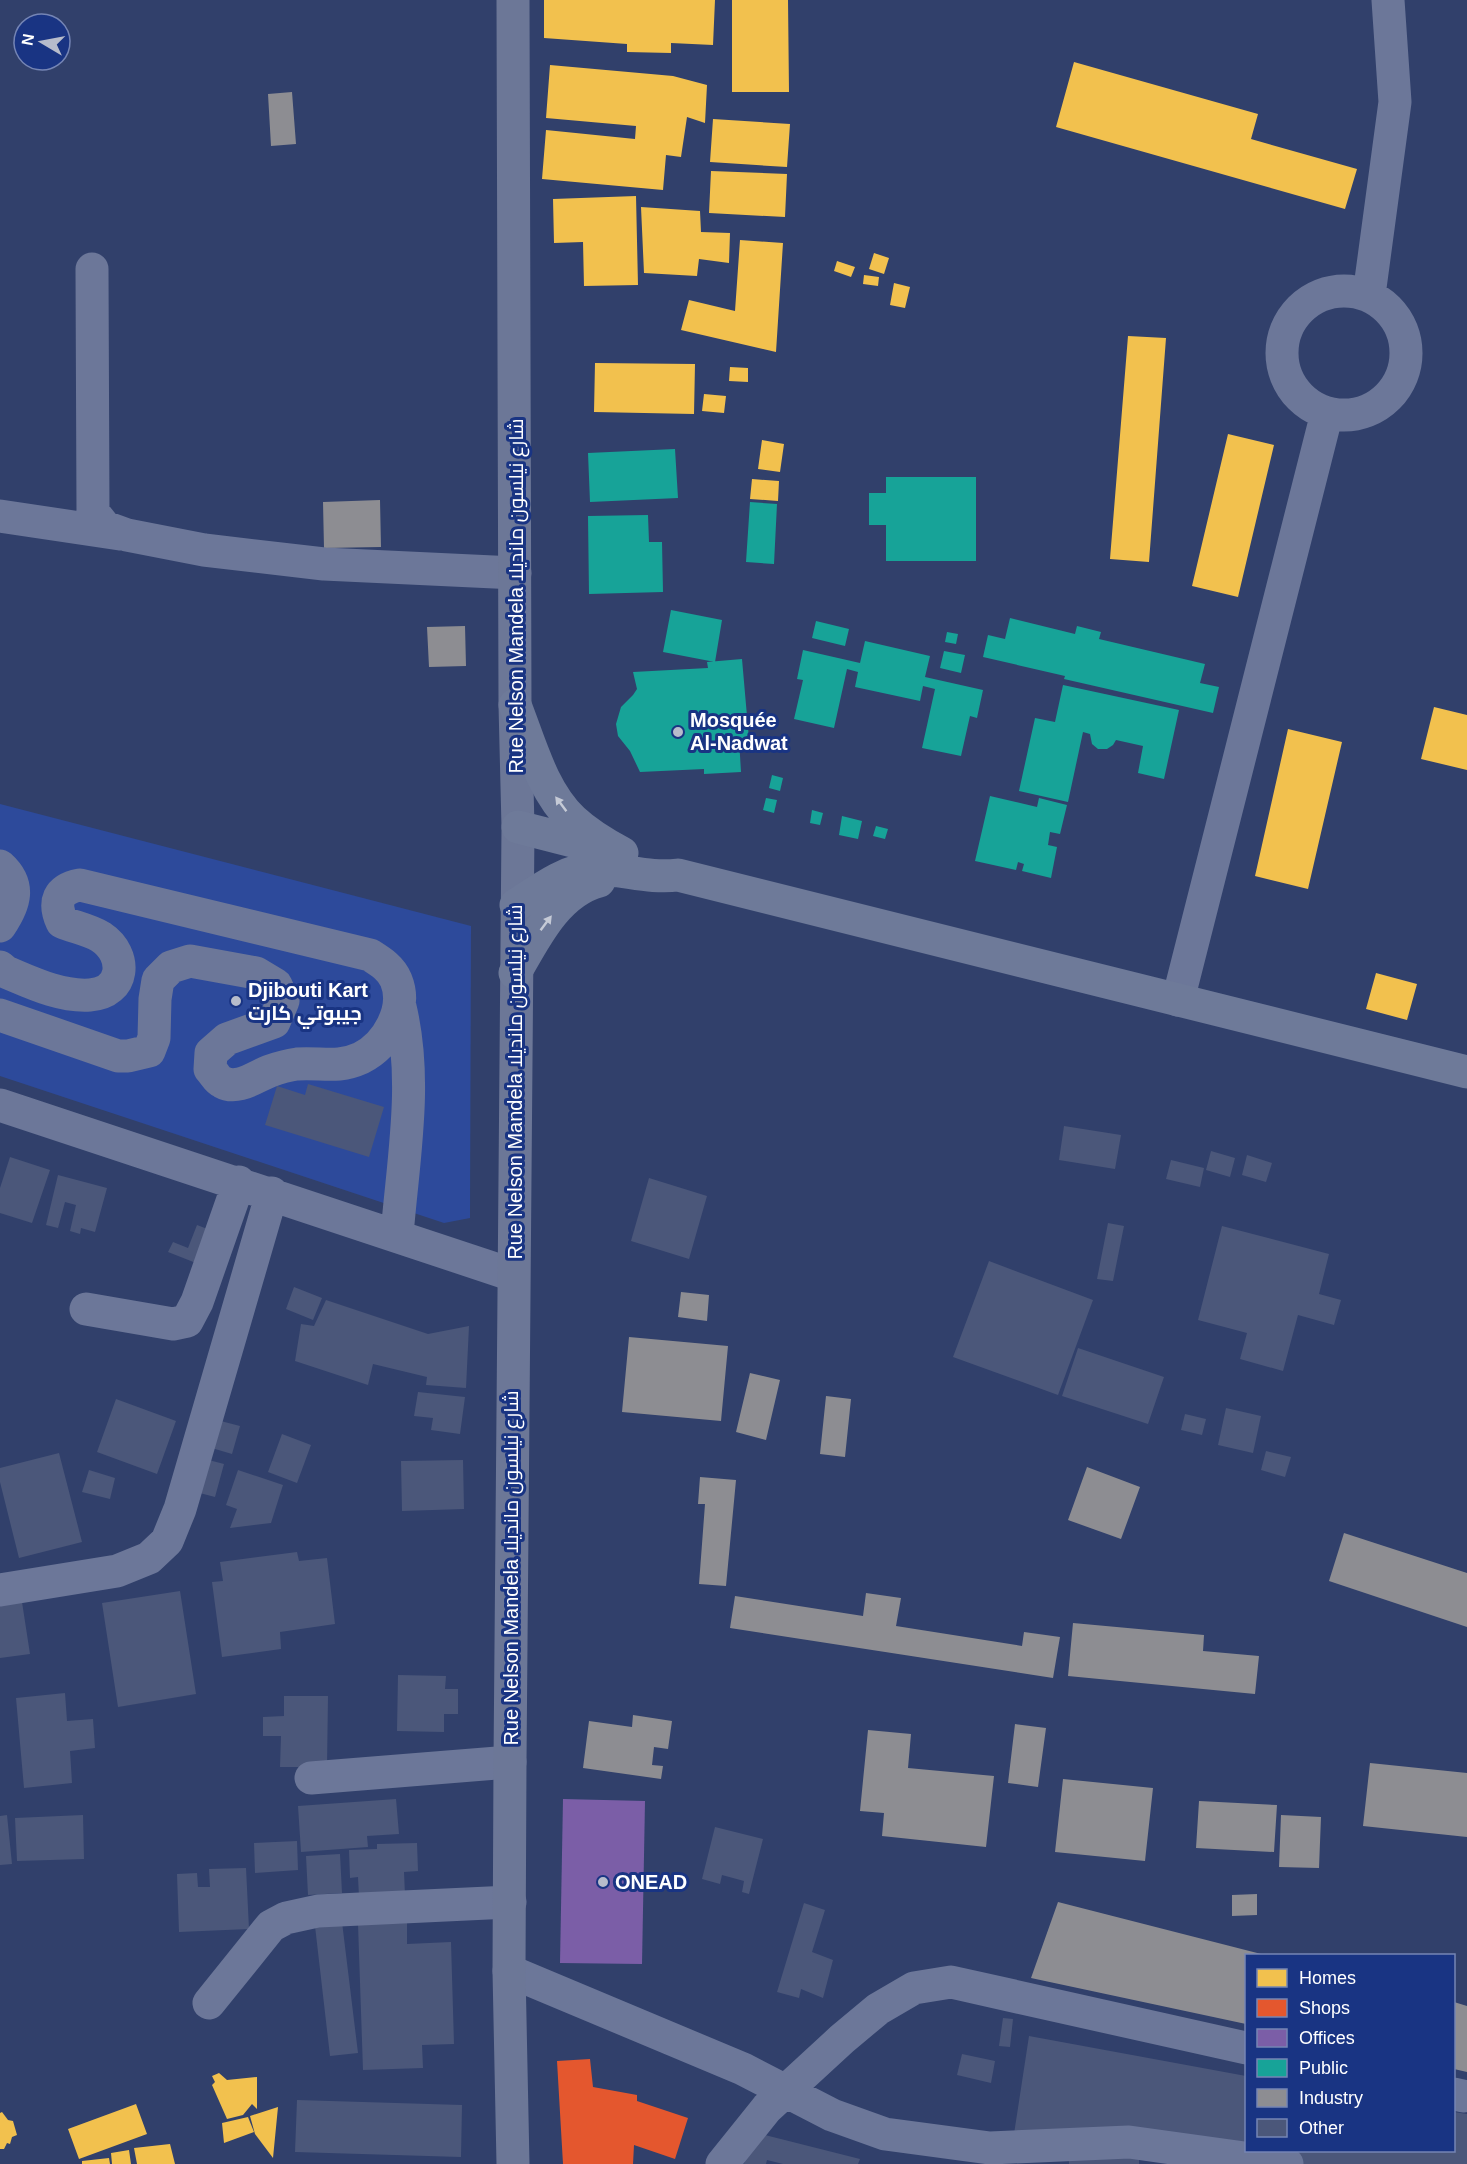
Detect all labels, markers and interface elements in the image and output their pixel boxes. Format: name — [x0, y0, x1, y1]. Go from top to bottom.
north arrow — [12, 12, 72, 72]
text: N — [18, 32, 37, 47]
street label: Rue Nelson Mandela شارع نيلسون مانديلا — [505, 418, 530, 774]
place label: Mosquée Al-Nadwat — [690, 709, 788, 754]
marker: Mosquée Al-Nadwat — [671, 725, 685, 739]
one-way arrow — [555, 797, 567, 812]
street label: Rue Nelson Mandela شارع نيلسون مانديلا — [504, 904, 529, 1260]
one-way arrow — [540, 915, 552, 931]
place label: Djibouti Kart جيبوتي كارت — [248, 979, 368, 1029]
marker: Djibouti Kart جيبوتي كارت — [229, 994, 243, 1008]
street label: Rue Nelson Mandela شارع نيلسون مانديلا — [500, 1390, 525, 1746]
place label: ONEAD — [615, 1871, 687, 1893]
marker: ONEAD — [596, 1875, 610, 1889]
legend — [1245, 1954, 1455, 2152]
text: Homes — [1299, 1968, 1356, 1988]
text: Shops — [1299, 1998, 1350, 2018]
text: Offices — [1299, 2028, 1355, 2048]
text: Public — [1299, 2058, 1348, 2078]
text: Industry — [1299, 2088, 1363, 2108]
text: Other — [1299, 2118, 1344, 2138]

